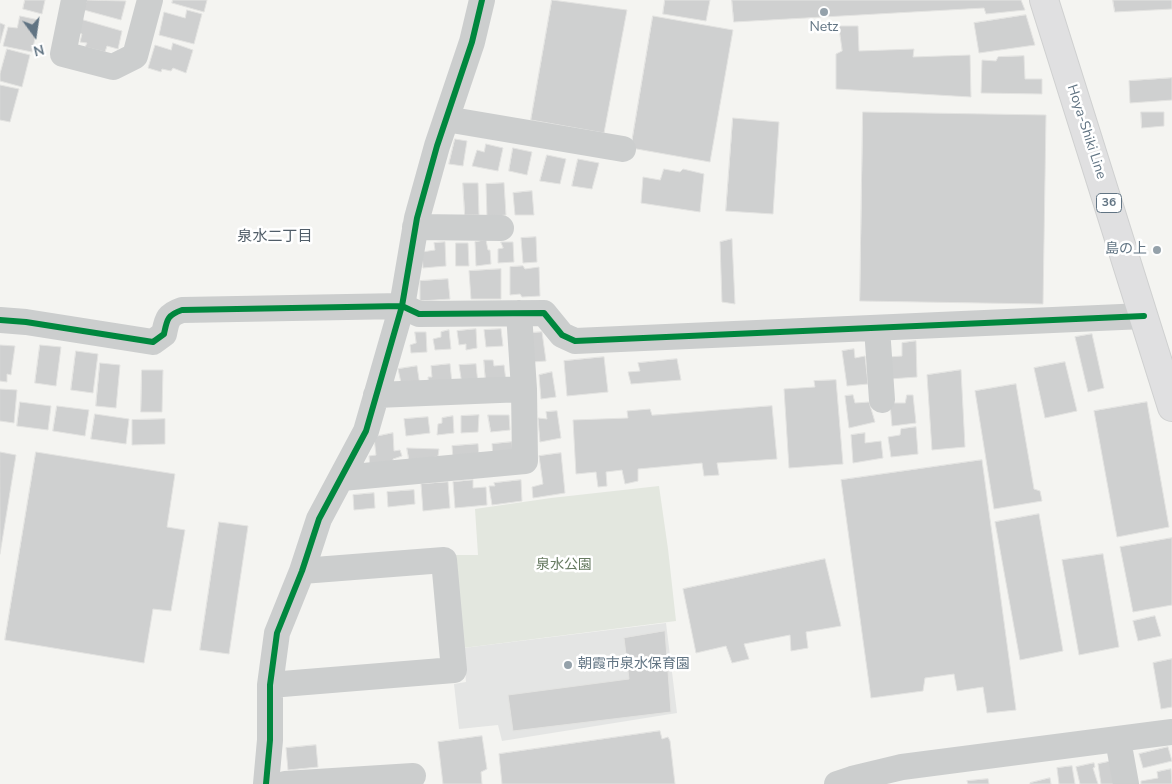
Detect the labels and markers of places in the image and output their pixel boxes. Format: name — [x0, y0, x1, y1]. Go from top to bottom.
marker: Netz — [818, 6, 830, 18]
place label: Netz — [809, 20, 839, 36]
place label: 島の上 — [1105, 242, 1147, 258]
marker: 島の上 — [1151, 244, 1163, 256]
place label: 朝霞市泉水保育園 — [578, 657, 690, 673]
marker: 朝霞市泉水保育園 — [562, 659, 574, 671]

